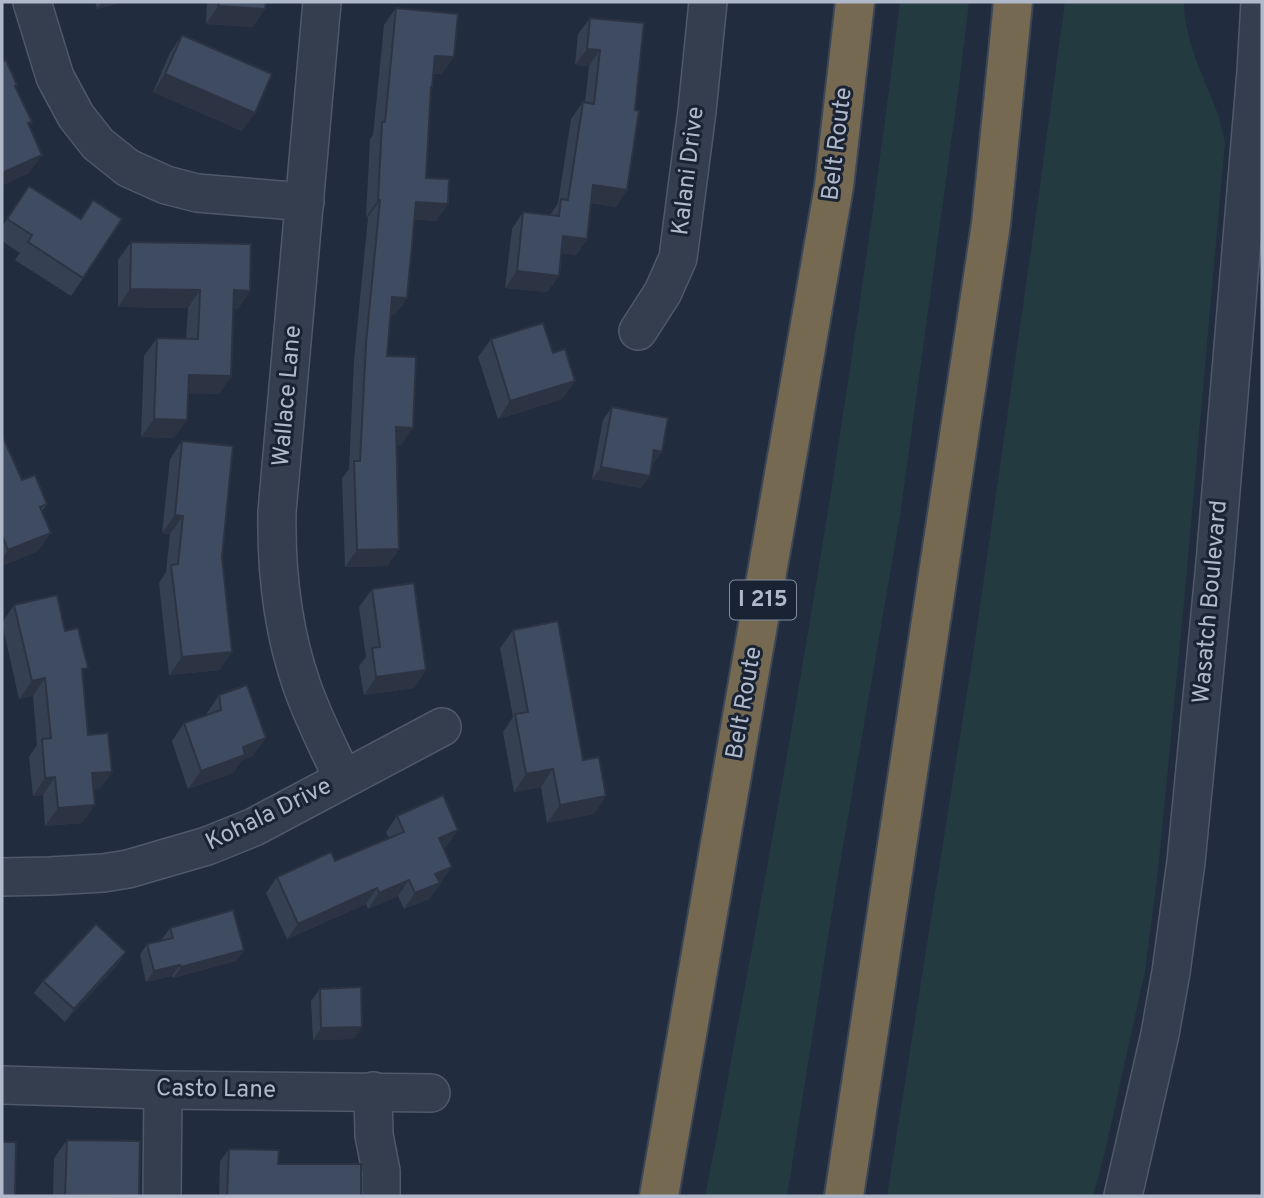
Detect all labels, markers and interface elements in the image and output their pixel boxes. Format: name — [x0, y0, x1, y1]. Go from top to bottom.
street label: Belt Route — [816, 86, 860, 202]
street label: Kalani Drive — [666, 105, 712, 237]
street label: Wallace Lane — [267, 324, 309, 468]
street label: Wasatch Boulevard — [1187, 499, 1235, 705]
road number: I 215 — [730, 580, 796, 620]
street label: Belt Route — [720, 644, 770, 762]
street label: Kohala Drive — [201, 772, 337, 858]
street label: Casto Lane — [156, 1074, 276, 1106]

